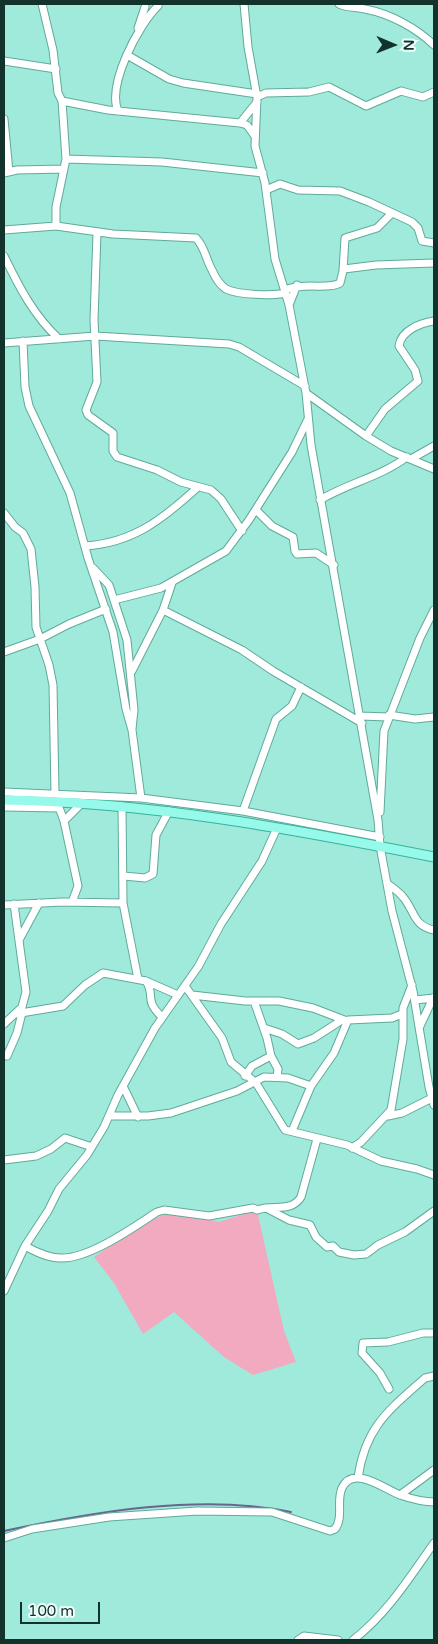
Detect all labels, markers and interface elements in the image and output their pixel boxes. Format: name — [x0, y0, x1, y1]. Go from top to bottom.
north arrow — [368, 20, 418, 70]
text: N — [400, 39, 417, 51]
scale bar — [22, 1592, 102, 1624]
text: 100 m — [28, 1602, 74, 1620]

